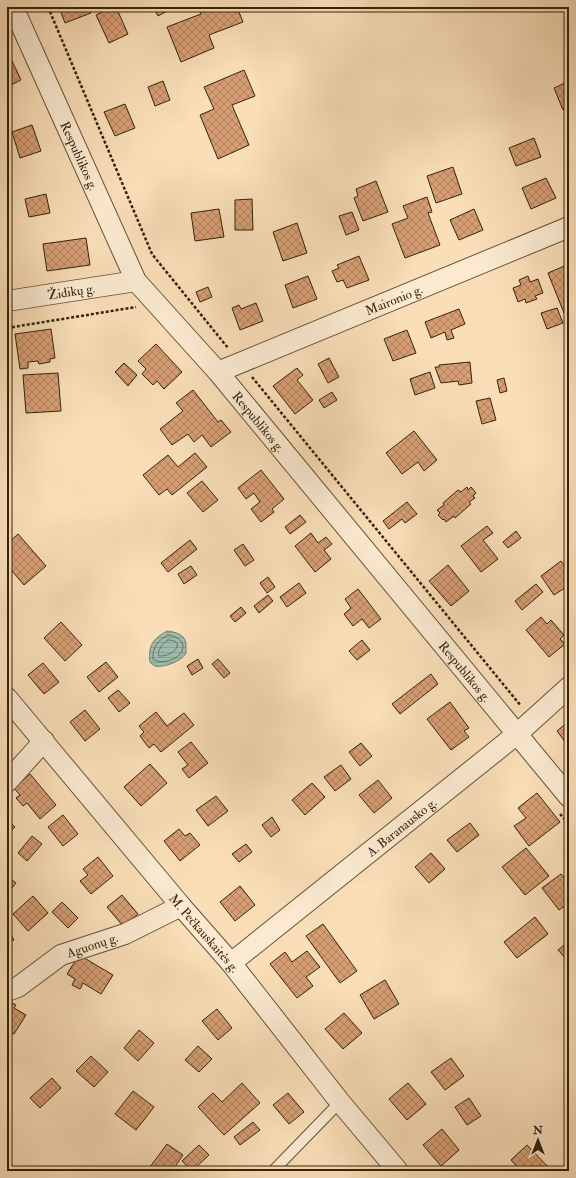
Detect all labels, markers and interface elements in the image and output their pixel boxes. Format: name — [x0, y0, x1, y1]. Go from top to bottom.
street label: Respublikos g. — [56, 119, 101, 193]
street label: Židikų g. — [46, 280, 96, 304]
street label: Maironio g. — [363, 281, 425, 319]
street label: Respublikos g. — [228, 389, 288, 456]
street label: Respublikos g. — [435, 638, 494, 705]
street label: A. Baranausko g. — [363, 795, 440, 861]
street label: M. Pečkauskaitės g. — [165, 891, 242, 976]
street label: Aguonų g. — [64, 930, 120, 962]
north arrow — [518, 1120, 558, 1160]
text: N — [532, 1124, 544, 1137]

